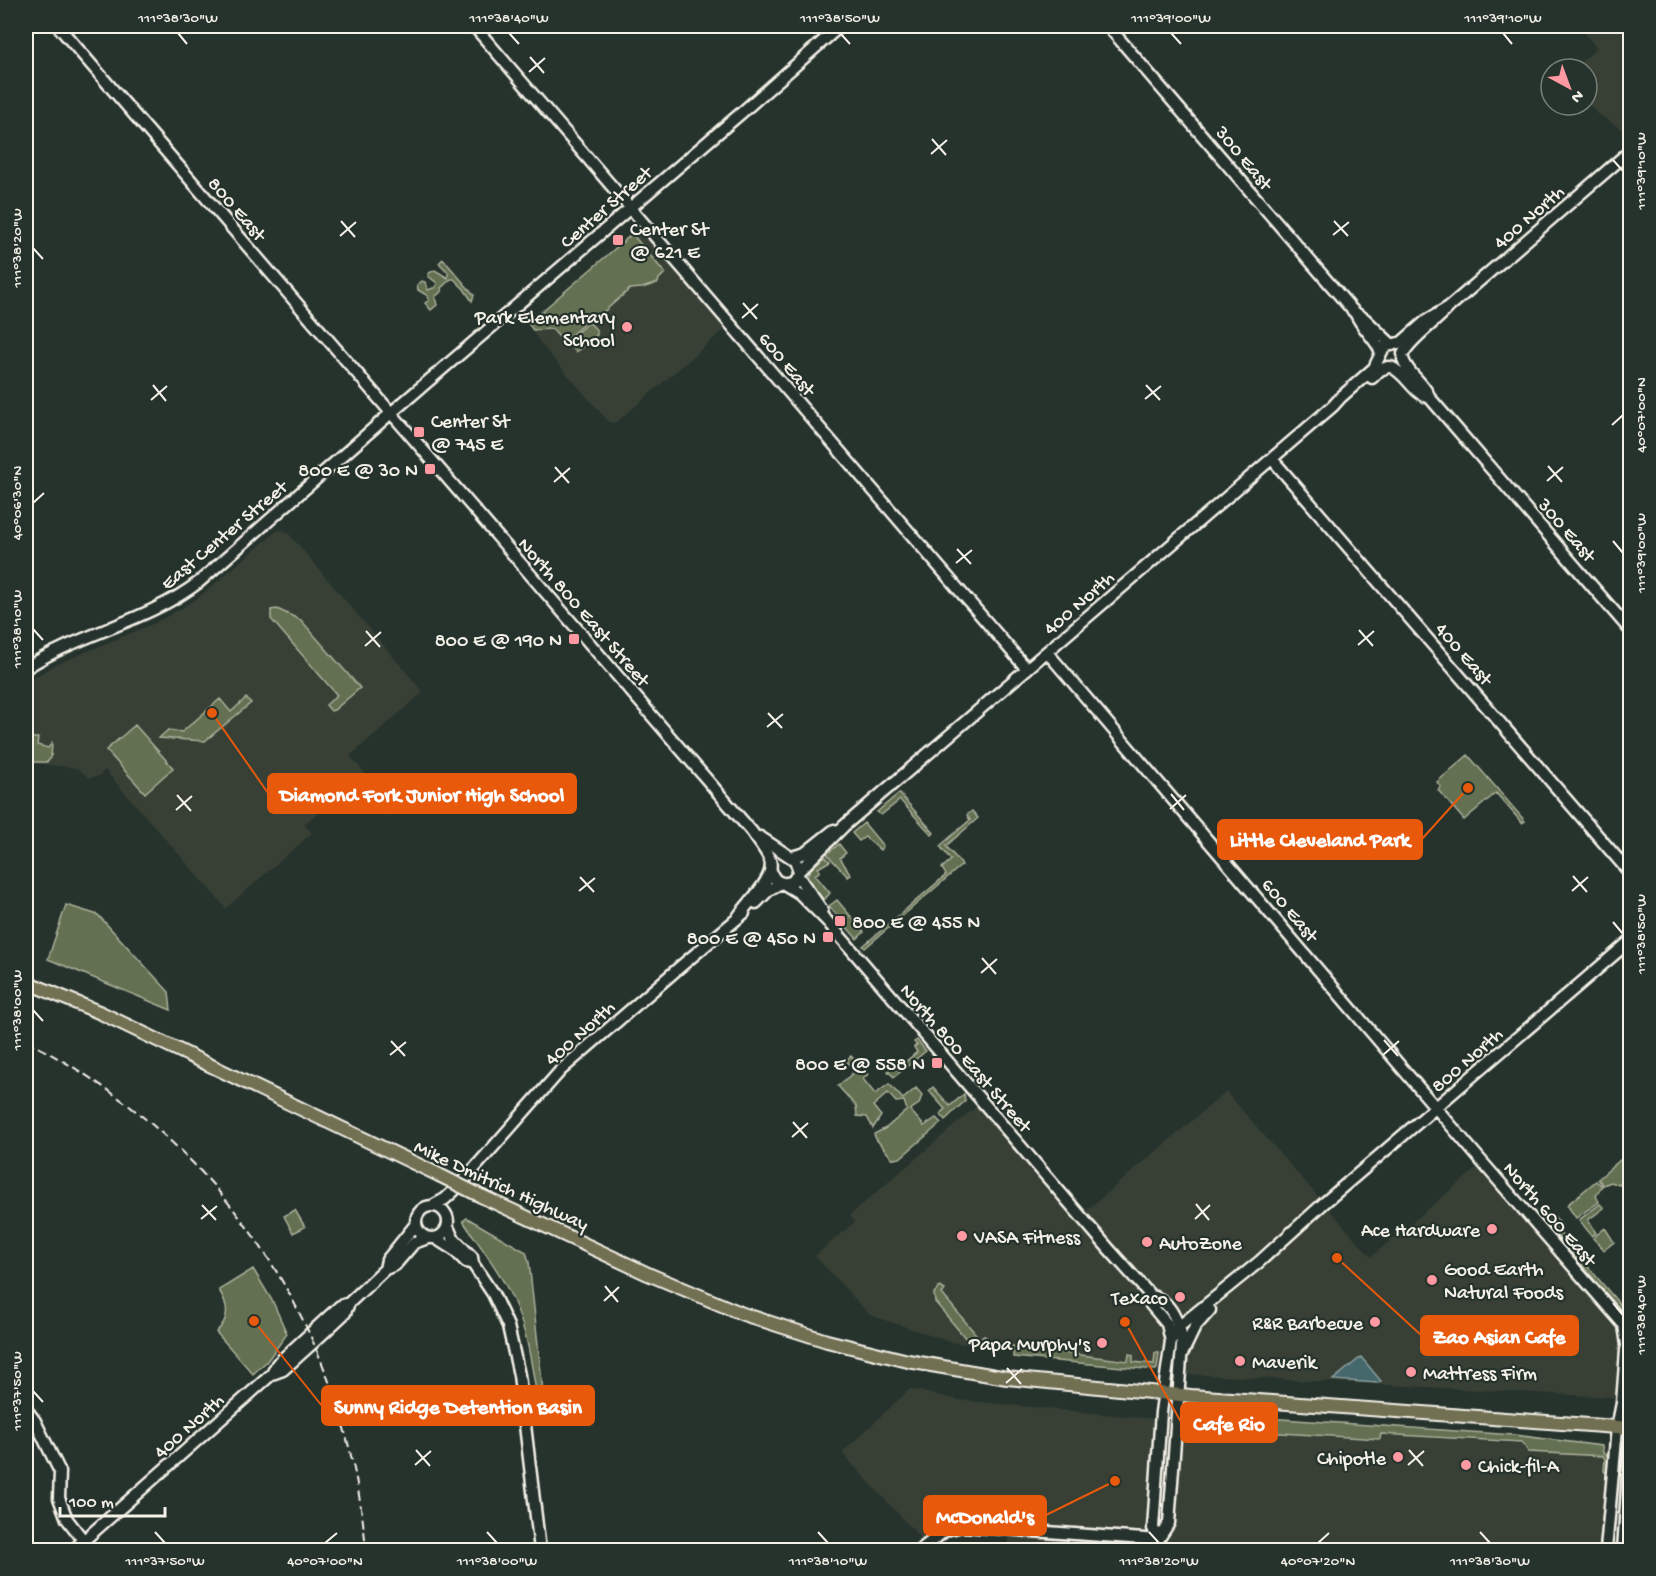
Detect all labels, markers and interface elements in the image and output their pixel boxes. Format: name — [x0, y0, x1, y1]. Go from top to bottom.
text: 111°38'30"W — [137, 10, 218, 28]
text: 111°38'40"W — [468, 10, 549, 28]
text: 111°38'50"W — [799, 10, 880, 28]
text: 111°39'00"W — [1130, 10, 1211, 28]
text: 111°39'10"W — [1463, 10, 1542, 28]
north arrow — [1539, 57, 1599, 117]
text: N — [1566, 85, 1587, 107]
street label: 300 East — [1208, 122, 1277, 198]
text: 111°39'10"W — [1633, 132, 1651, 211]
street label: Center Street — [557, 161, 659, 255]
street label: 800 East — [201, 174, 271, 248]
street label: 400 North — [1490, 181, 1571, 256]
text: 111°38'20"W — [9, 208, 27, 289]
place label: Center St @ 621 E — [630, 220, 710, 266]
marker: Center St @ 621 E — [611, 233, 625, 247]
place label: Park Elementary School — [474, 308, 615, 354]
marker: Park Elementary School — [620, 320, 634, 334]
street label: 600 East — [752, 328, 820, 403]
text: 40°07'00"N — [1633, 377, 1651, 453]
place label: Center St @ 745 E — [431, 412, 511, 458]
marker: Center St @ 745 E — [412, 425, 426, 439]
place label: 800 E @ 30 N — [298, 461, 418, 484]
marker: 800 E @ 30 N — [423, 462, 437, 476]
text: 40°06'30"N — [9, 465, 27, 540]
street label: East Center Street — [157, 476, 295, 596]
street label: 300 East — [1531, 494, 1600, 569]
text: 111°39'00"W — [1633, 513, 1651, 594]
street label: North 800 East Street — [511, 534, 654, 694]
street label: 400 North — [1040, 567, 1121, 642]
text: 111°38'10"W — [9, 590, 27, 669]
street label: 400 East — [1429, 619, 1497, 693]
place label: 800 E @ 190 N — [435, 631, 562, 654]
marker: 800 E @ 190 N — [567, 632, 581, 646]
callout: Diamond Fork Junior High School — [268, 774, 576, 813]
text: Diamond Fork Junior High School — [278, 785, 565, 810]
callout: Little Cleveland Park — [1218, 820, 1422, 859]
text: Little Cleveland Park — [1230, 830, 1413, 855]
street label: 600 East — [1255, 874, 1323, 949]
text: 111°38'50"W — [1633, 894, 1651, 975]
place label: 800 E @ 455 N — [852, 913, 980, 936]
marker: 800 E @ 455 N — [833, 914, 847, 928]
place label: 800 E @ 450 N — [687, 929, 816, 952]
marker: 800 E @ 450 N — [821, 930, 835, 944]
text: 111°38'00"W — [9, 969, 27, 1051]
street label: North 800 East Street — [893, 980, 1036, 1140]
street label: 400 North — [542, 997, 621, 1072]
street label: 800 North — [1428, 1024, 1509, 1099]
place label: 800 E @ 558 N — [795, 1055, 925, 1078]
marker: 800 E @ 558 N — [930, 1056, 944, 1070]
street label: Mike Dmitrich Highway — [410, 1137, 592, 1238]
street label: North 600 East — [1497, 1158, 1601, 1274]
place label: Ace Hardware — [1361, 1221, 1481, 1244]
marker: Ace Hardware — [1485, 1222, 1499, 1236]
place label: VASA Fitness — [973, 1228, 1081, 1251]
marker: VASA Fitness — [955, 1229, 969, 1243]
place label: AutoZone — [1159, 1234, 1243, 1257]
marker: AutoZone — [1140, 1235, 1154, 1249]
place label: Good Earth Natural Foods — [1444, 1260, 1564, 1306]
marker: Good Earth Natural Foods — [1425, 1273, 1439, 1287]
text: 111°38'40"W — [1633, 1275, 1651, 1356]
place label: Texaco — [1110, 1289, 1168, 1312]
marker: Texaco — [1173, 1290, 1187, 1304]
place label: R&R Barbecue — [1252, 1314, 1364, 1337]
marker: R&R Barbecue — [1368, 1315, 1382, 1329]
callout: Zao Asian Cafe — [1421, 1316, 1578, 1355]
text: Zao Asian Cafe — [1433, 1327, 1567, 1352]
place label: Papa Murphy's — [968, 1335, 1091, 1358]
marker: Papa Murphy's — [1095, 1336, 1109, 1350]
text: 111°37'50"W — [9, 1351, 27, 1432]
place label: Maverik — [1252, 1353, 1319, 1376]
marker: Maverik — [1233, 1354, 1247, 1368]
place label: Mattress Firm — [1423, 1364, 1537, 1387]
marker: Mattress Firm — [1404, 1365, 1418, 1379]
callout: Sunny Ridge Detention Basin — [322, 1386, 594, 1425]
street label: 400 North — [151, 1390, 230, 1465]
text: Sunny Ridge Detention Basin — [334, 1397, 583, 1422]
callout: Cafe Rio — [1181, 1403, 1277, 1442]
text: Cafe Rio — [1192, 1414, 1265, 1439]
place label: Chipotle — [1317, 1449, 1387, 1472]
marker: Chipotle — [1391, 1450, 1405, 1464]
place label: Chick-fil-A — [1478, 1457, 1560, 1480]
marker: Chick-fil-A — [1459, 1458, 1473, 1472]
scale bar — [60, 1480, 165, 1518]
text: 100 m — [68, 1493, 114, 1514]
callout: McDonald's — [924, 1496, 1046, 1535]
text: McDonald's — [936, 1507, 1035, 1532]
text: 111°37'50"W — [124, 1553, 205, 1571]
text: 40°07'00"N — [287, 1553, 363, 1571]
text: 111°38'00"W — [456, 1553, 538, 1571]
text: 111°38'10"W — [788, 1553, 867, 1571]
text: 111°38'20"W — [1118, 1553, 1199, 1571]
text: 40°07'20"N — [1281, 1553, 1355, 1571]
text: 111°38'30"W — [1449, 1553, 1530, 1571]

